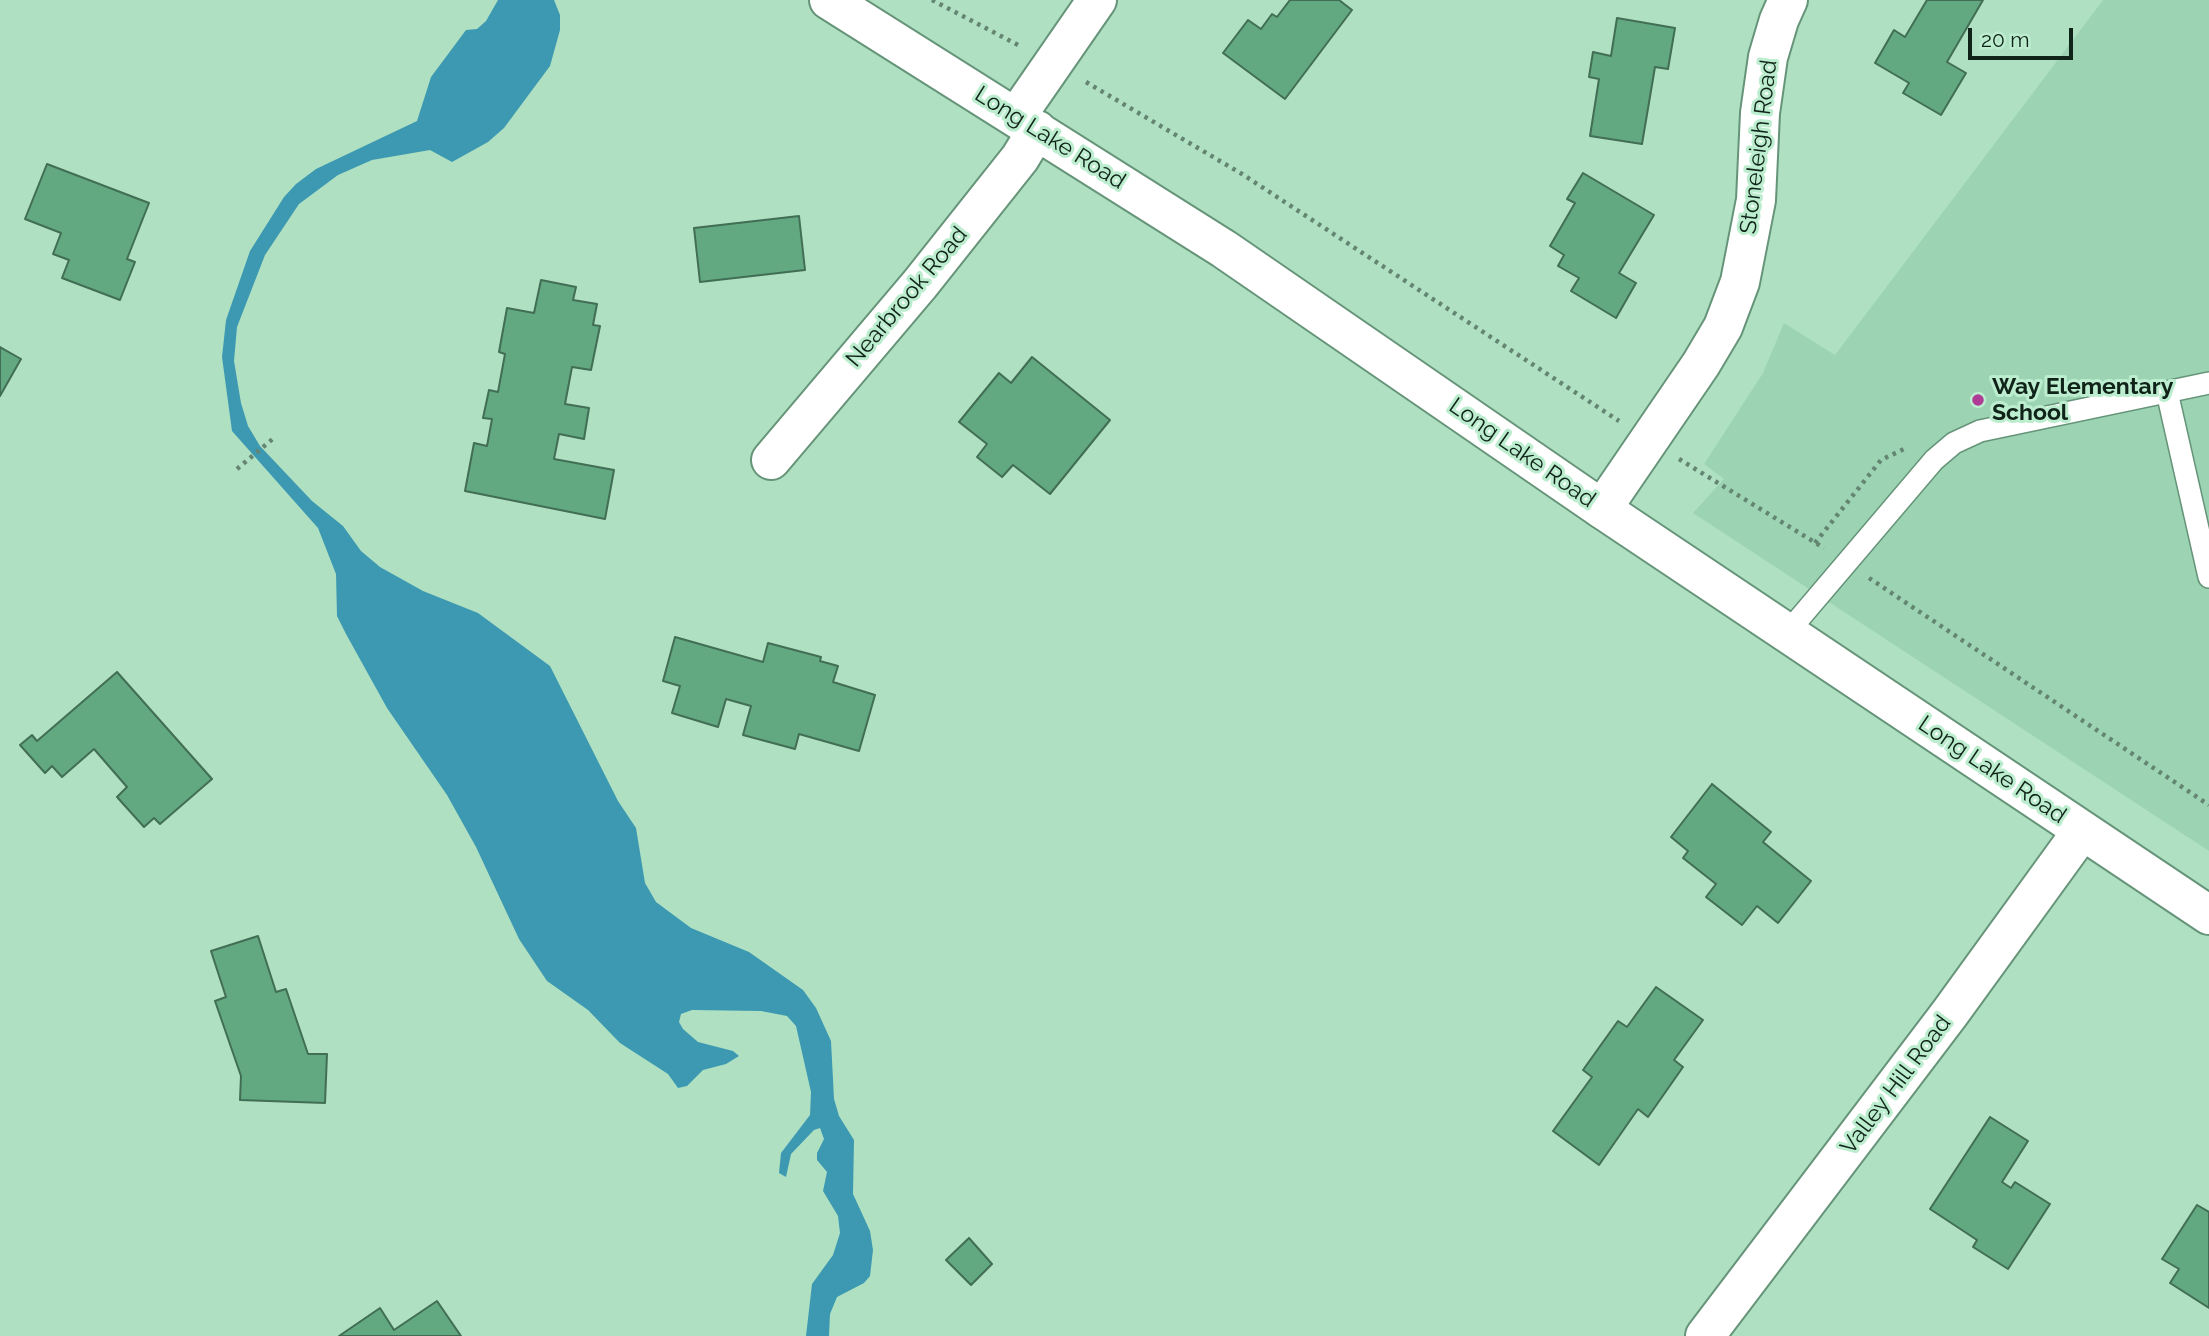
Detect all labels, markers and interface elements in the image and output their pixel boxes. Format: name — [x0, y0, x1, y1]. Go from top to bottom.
scale bar — [1971, 14, 2076, 58]
text: 20 m — [1981, 27, 2029, 52]
street label: Stoneleigh Road — [1735, 58, 1783, 236]
street label: Long Lake Road — [970, 81, 1130, 195]
street label: Nearbrook Road — [840, 221, 974, 373]
place label: Way Elementary School — [1992, 373, 2173, 427]
street label: Long Lake Road — [1443, 392, 1601, 514]
marker: Way Elementary School — [1970, 392, 1986, 408]
street label: Long Lake Road — [1913, 710, 2071, 830]
street label: Valley Hill Road — [1835, 1010, 1957, 1160]

